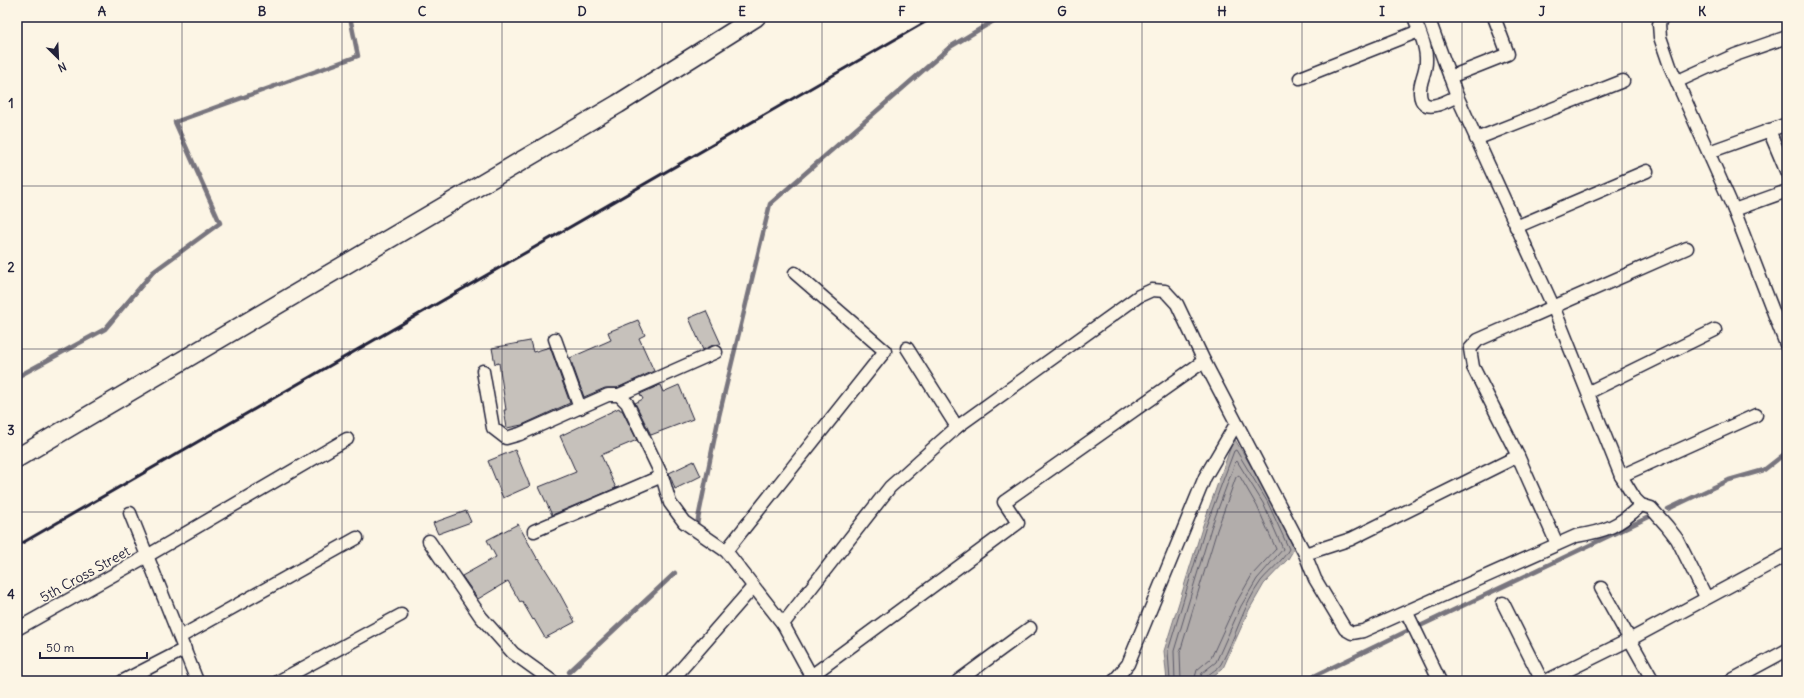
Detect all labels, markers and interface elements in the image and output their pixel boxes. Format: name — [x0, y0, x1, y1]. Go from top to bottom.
text: A — [98, 3, 107, 20]
text: B — [258, 3, 267, 20]
text: C — [418, 3, 427, 20]
text: D — [577, 3, 587, 20]
text: E — [738, 3, 746, 20]
text: F — [898, 3, 906, 20]
text: G — [1057, 3, 1067, 20]
text: H — [1217, 3, 1227, 20]
text: I — [1379, 3, 1385, 20]
text: J — [1539, 3, 1546, 20]
text: K — [1698, 3, 1707, 20]
north arrow — [38, 38, 78, 78]
text: N — [56, 59, 68, 75]
text: 1 — [8, 95, 14, 112]
text: 2 — [7, 259, 15, 276]
text: 3 — [7, 422, 15, 439]
street label: 5th Cross Street — [37, 542, 133, 606]
text: 4 — [7, 586, 15, 603]
scale bar — [40, 634, 147, 660]
text: 50 m — [46, 640, 75, 655]

